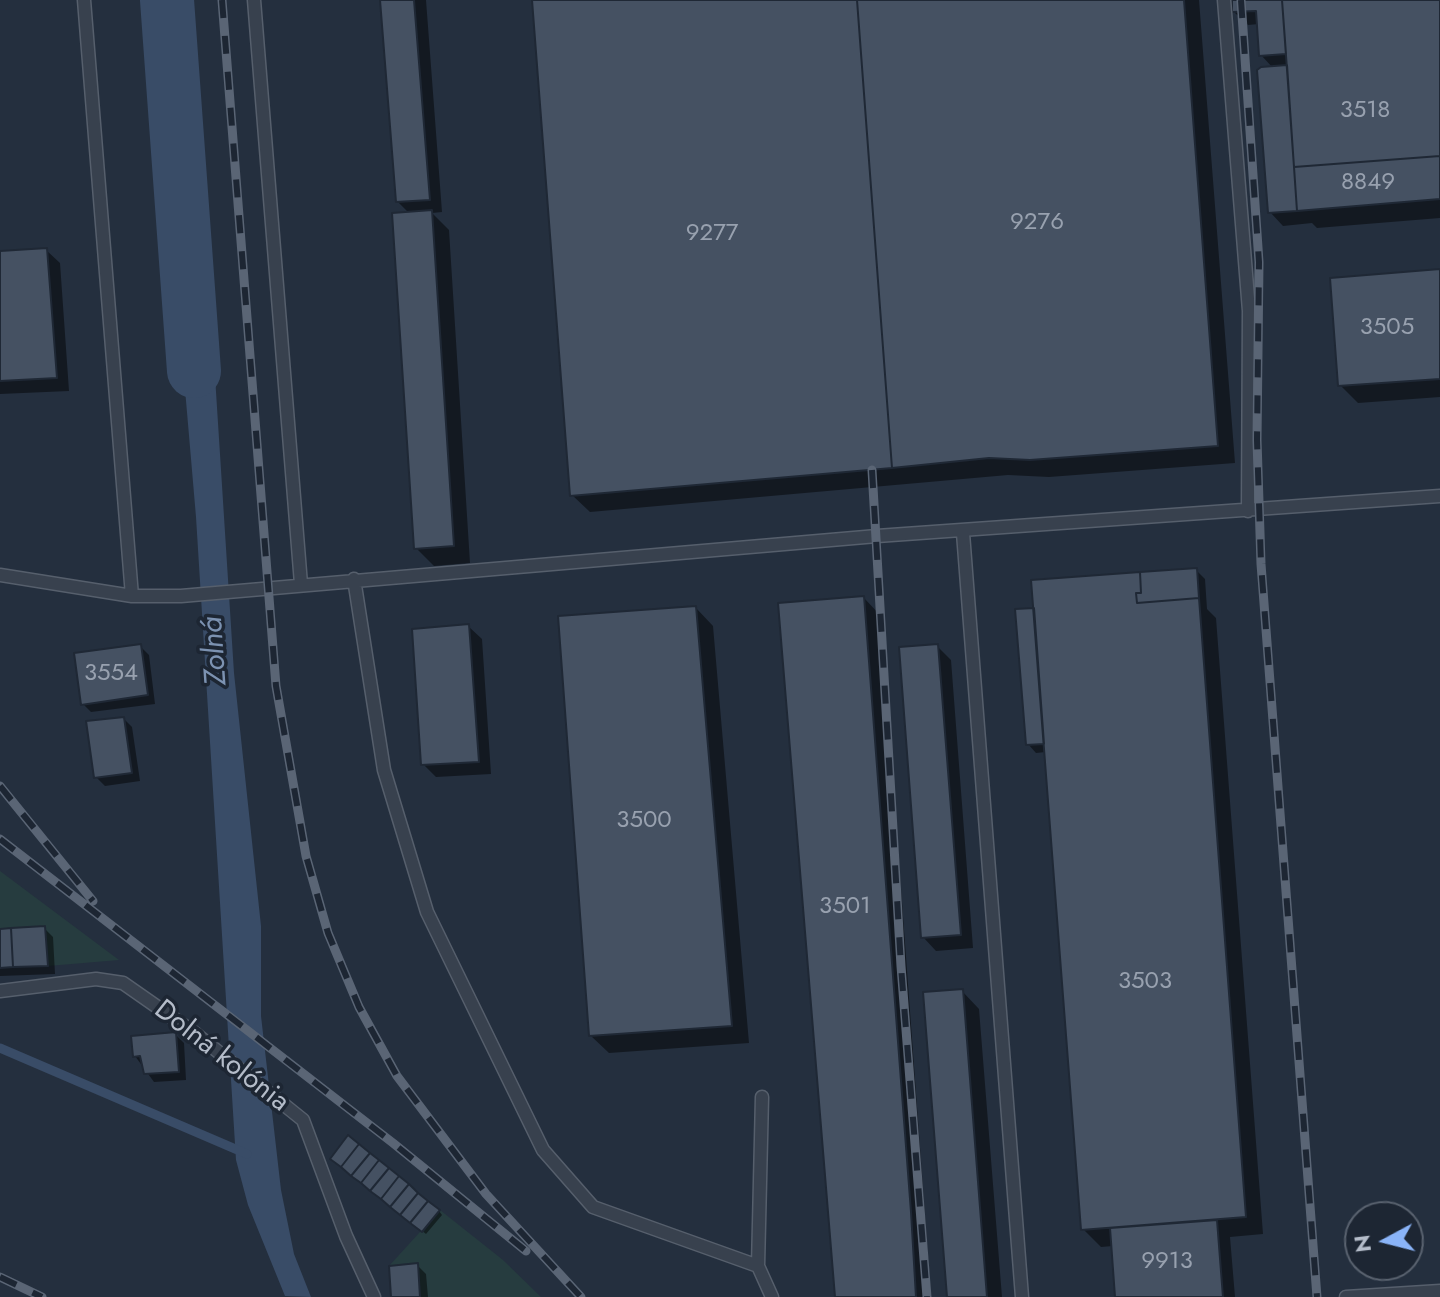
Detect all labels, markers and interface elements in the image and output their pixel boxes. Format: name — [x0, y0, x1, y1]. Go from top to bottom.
house number: 3518 — [1340, 97, 1390, 125]
house number: 8849 — [1341, 169, 1395, 197]
house number: 9276 — [1010, 209, 1064, 237]
house number: 9277 — [686, 220, 738, 248]
house number: 3505 — [1360, 314, 1414, 342]
water label: Zolná — [196, 615, 236, 687]
house number: 3554 — [84, 660, 138, 688]
house number: 3500 — [616, 807, 672, 835]
house number: 3501 — [819, 893, 871, 921]
house number: 3503 — [1118, 968, 1172, 996]
street label: Dolná kolónia — [147, 994, 295, 1120]
north arrow — [1344, 1201, 1424, 1281]
text: N — [1345, 1233, 1379, 1254]
house number: 9913 — [1141, 1248, 1193, 1276]

